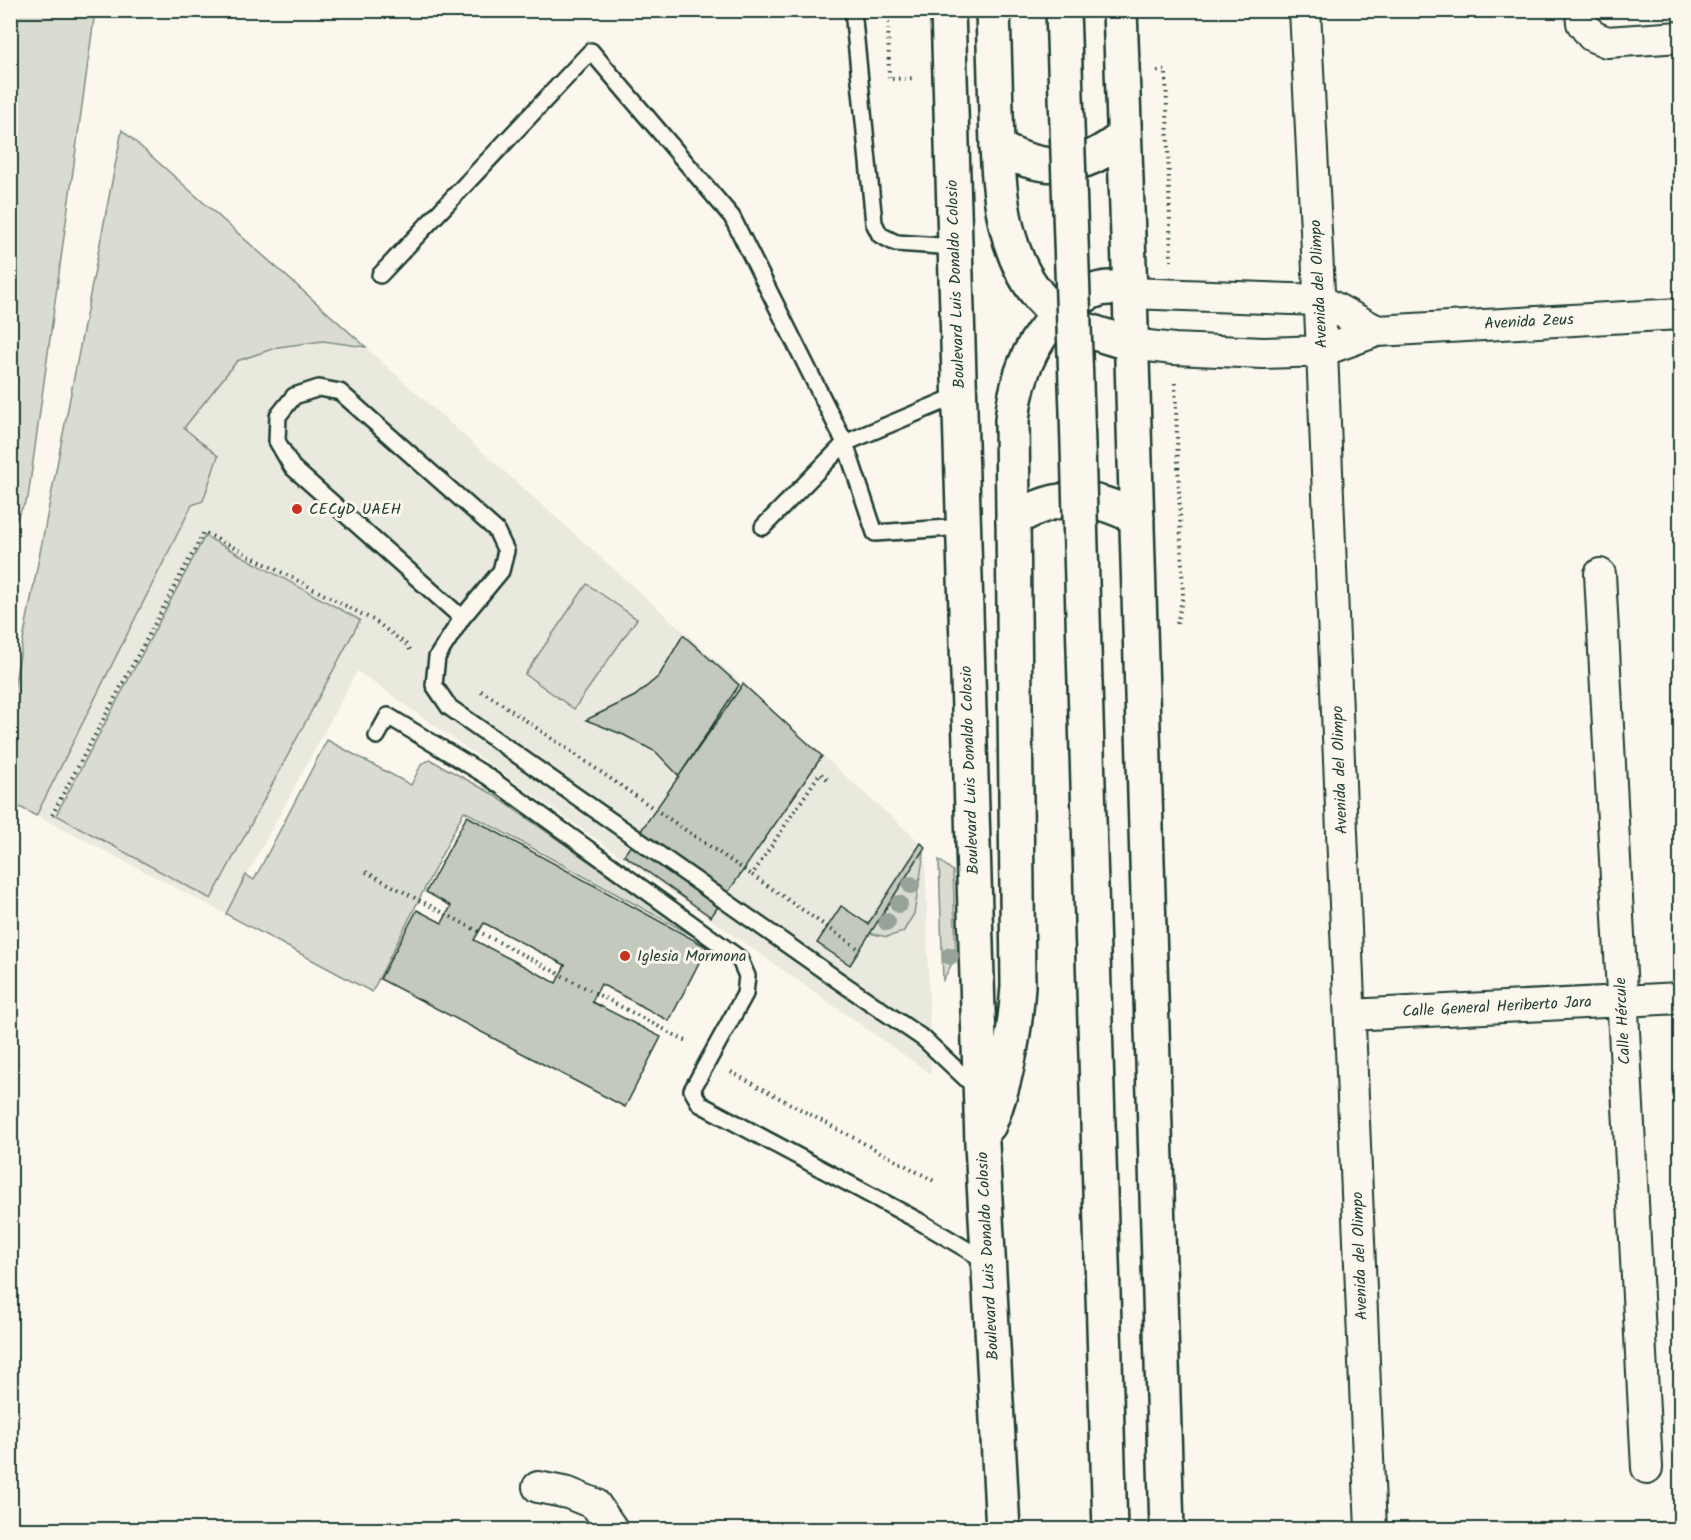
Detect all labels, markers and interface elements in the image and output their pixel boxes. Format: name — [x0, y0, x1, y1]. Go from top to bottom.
street label: Boulevard Luis Donaldo Colosio — [940, 179, 972, 389]
street label: Avenida del Olimpo — [1303, 219, 1335, 349]
street label: Avenida Zeus — [1484, 307, 1575, 337]
place label: CECyD UAEH — [309, 497, 401, 522]
marker: CECyD UAEH — [290, 502, 304, 516]
street label: Boulevard Luis Donaldo Colosio — [954, 665, 986, 875]
street label: Avenida del Olimpo — [1325, 705, 1355, 835]
place label: Iglesia Mormona — [637, 944, 746, 969]
marker: Iglesia Mormona — [618, 949, 632, 963]
street label: Calle Hércule — [1608, 977, 1638, 1065]
street label: Calle General Heriberto Jara — [1401, 990, 1593, 1024]
street label: Boulevard Luis Donaldo Colosio — [970, 1151, 1006, 1361]
street label: Avenida del Olimpo — [1345, 1191, 1375, 1321]

